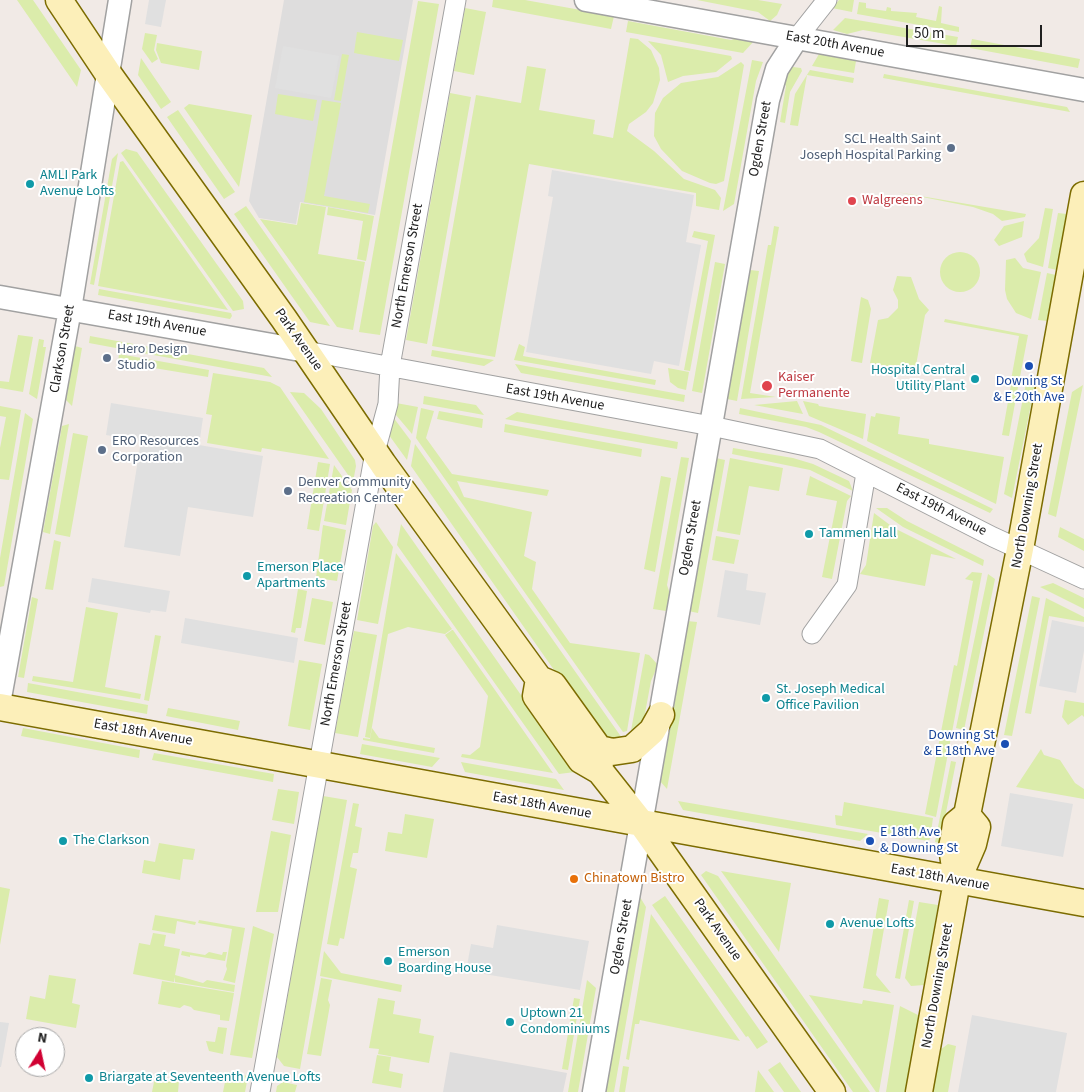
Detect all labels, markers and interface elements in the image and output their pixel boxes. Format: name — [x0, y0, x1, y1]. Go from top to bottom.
scale bar — [909, 15, 1045, 47]
text: 50 m — [914, 23, 944, 44]
street label: East 20th Avenue — [784, 28, 886, 62]
street label: Ogden Street — [746, 100, 776, 178]
place label: SCL Health Saint Joseph Hospital Parking — [800, 132, 941, 164]
marker: SCL Health Saint Joseph Hospital Parking — [945, 142, 957, 154]
place label: AMLI Park Avenue Lofts — [40, 168, 114, 200]
marker: AMLI Park Avenue Lofts — [24, 178, 36, 190]
place label: Walgreens — [862, 193, 923, 209]
marker: Walgreens — [846, 195, 858, 207]
street label: North Emerson Street — [389, 202, 427, 330]
street label: Clarkson Street — [47, 304, 79, 394]
street label: Park Avenue — [270, 306, 326, 374]
street label: East 19th Avenue — [106, 307, 208, 341]
place label: Hero Design Studio — [117, 342, 188, 374]
marker: Hero Design Studio — [101, 352, 113, 364]
marker: Downing St & E 20th Ave — [1023, 360, 1035, 372]
place label: Hospital Central Utility Plant — [871, 363, 965, 396]
place label: Kaiser Permanente — [778, 370, 850, 402]
marker: Hospital Central Utility Plant — [969, 373, 981, 385]
place label: Downing St & E 20th Ave — [993, 374, 1065, 407]
marker: Kaiser Permanente — [760, 379, 774, 393]
street label: East 19th Avenue — [504, 381, 606, 415]
place label: ERO Resources Corporation — [112, 434, 199, 467]
street label: North Downing Street — [1009, 442, 1047, 570]
marker: ERO Resources Corporation — [96, 444, 108, 456]
place label: Denver Community Recreation Center — [298, 475, 411, 508]
street label: East 19th Avenue — [893, 480, 989, 540]
marker: Denver Community Recreation Center — [282, 485, 294, 497]
street label: Ogden Street — [676, 499, 706, 577]
place label: Tammen Hall — [819, 526, 896, 542]
marker: Tammen Hall — [803, 528, 815, 540]
place label: Emerson Place Apartments — [257, 560, 343, 592]
marker: Emerson Place Apartments — [241, 570, 253, 582]
street label: North Emerson Street — [318, 600, 356, 728]
place label: St. Joseph Medical Office Pavilion — [776, 682, 885, 714]
marker: St. Joseph Medical Office Pavilion — [760, 692, 772, 704]
street label: East 18th Avenue — [92, 716, 194, 750]
place label: Downing St & E 18th Ave — [924, 728, 995, 760]
marker: Downing St & E 18th Ave — [999, 738, 1011, 750]
street label: East 18th Avenue — [491, 789, 593, 823]
place label: E 18th Ave & Downing St — [880, 825, 958, 858]
place label: The Clarkson — [73, 833, 149, 849]
marker: The Clarkson — [57, 835, 69, 847]
marker: E 18th Ave & Downing St — [864, 835, 876, 847]
street label: East 18th Avenue — [889, 861, 991, 895]
place label: Chinatown Bistro — [584, 871, 684, 887]
marker: Chinatown Bistro — [568, 873, 580, 885]
street label: Park Avenue — [689, 896, 745, 964]
street label: Ogden Street — [607, 898, 637, 976]
place label: Avenue Lofts — [840, 916, 914, 932]
marker: Avenue Lofts — [824, 918, 836, 930]
street label: North Downing Street — [919, 922, 957, 1050]
place label: Emerson Boarding House — [398, 945, 491, 978]
marker: Emerson Boarding House — [382, 955, 394, 967]
place label: Uptown 21 Condominiums — [520, 1006, 610, 1038]
marker: Uptown 21 Condominiums — [504, 1016, 516, 1028]
north arrow — [15, 1027, 65, 1077]
text: N — [36, 1028, 49, 1049]
place label: Briargate at Seventeenth Avenue Lofts — [99, 1070, 321, 1086]
marker: Briargate at Seventeenth Avenue Lofts — [83, 1072, 95, 1084]

